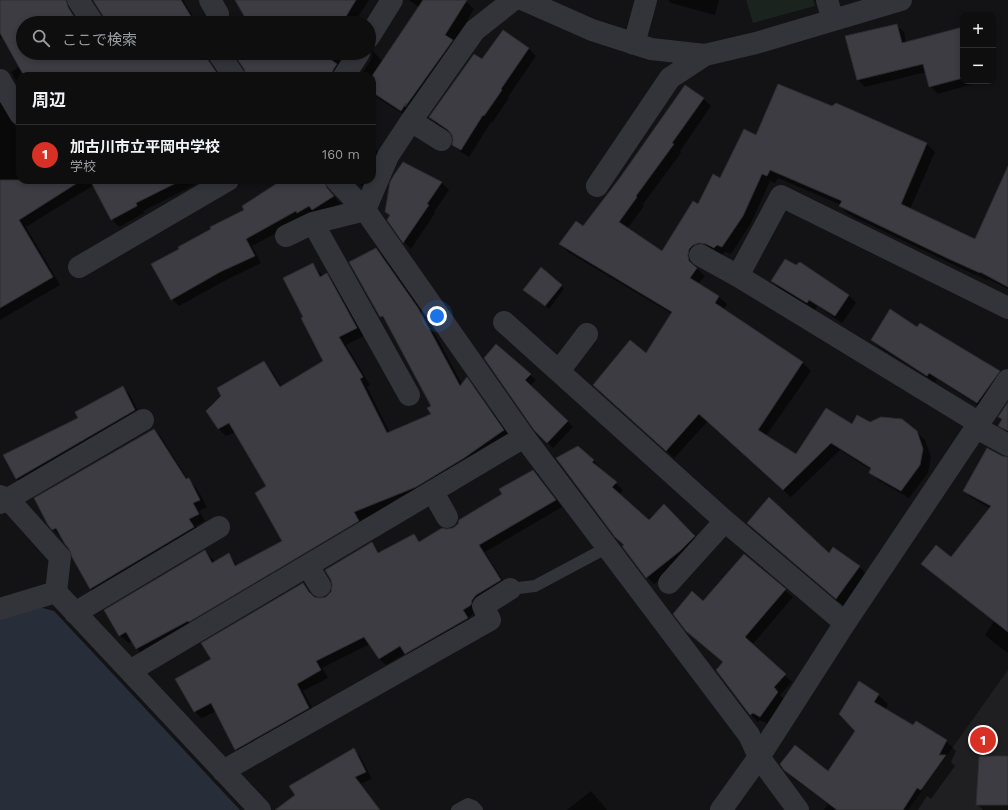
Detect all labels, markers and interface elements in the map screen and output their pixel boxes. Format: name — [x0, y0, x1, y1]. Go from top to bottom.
map controls — [960, 12, 996, 84]
button: + — [960, 12, 996, 48]
search box — [16, 16, 376, 60]
icon: search — [30, 27, 52, 49]
text: ここで検索 — [62, 31, 137, 49]
button: − — [960, 48, 996, 84]
text: 周辺 — [32, 90, 66, 110]
text: 加古川市立平岡中学校 — [70, 138, 220, 156]
text: 1 — [42, 147, 48, 162]
text: 160 m — [322, 147, 360, 162]
text: 学校 — [70, 159, 96, 174]
your location — [427, 306, 447, 326]
pin: 1 — [970, 725, 996, 755]

